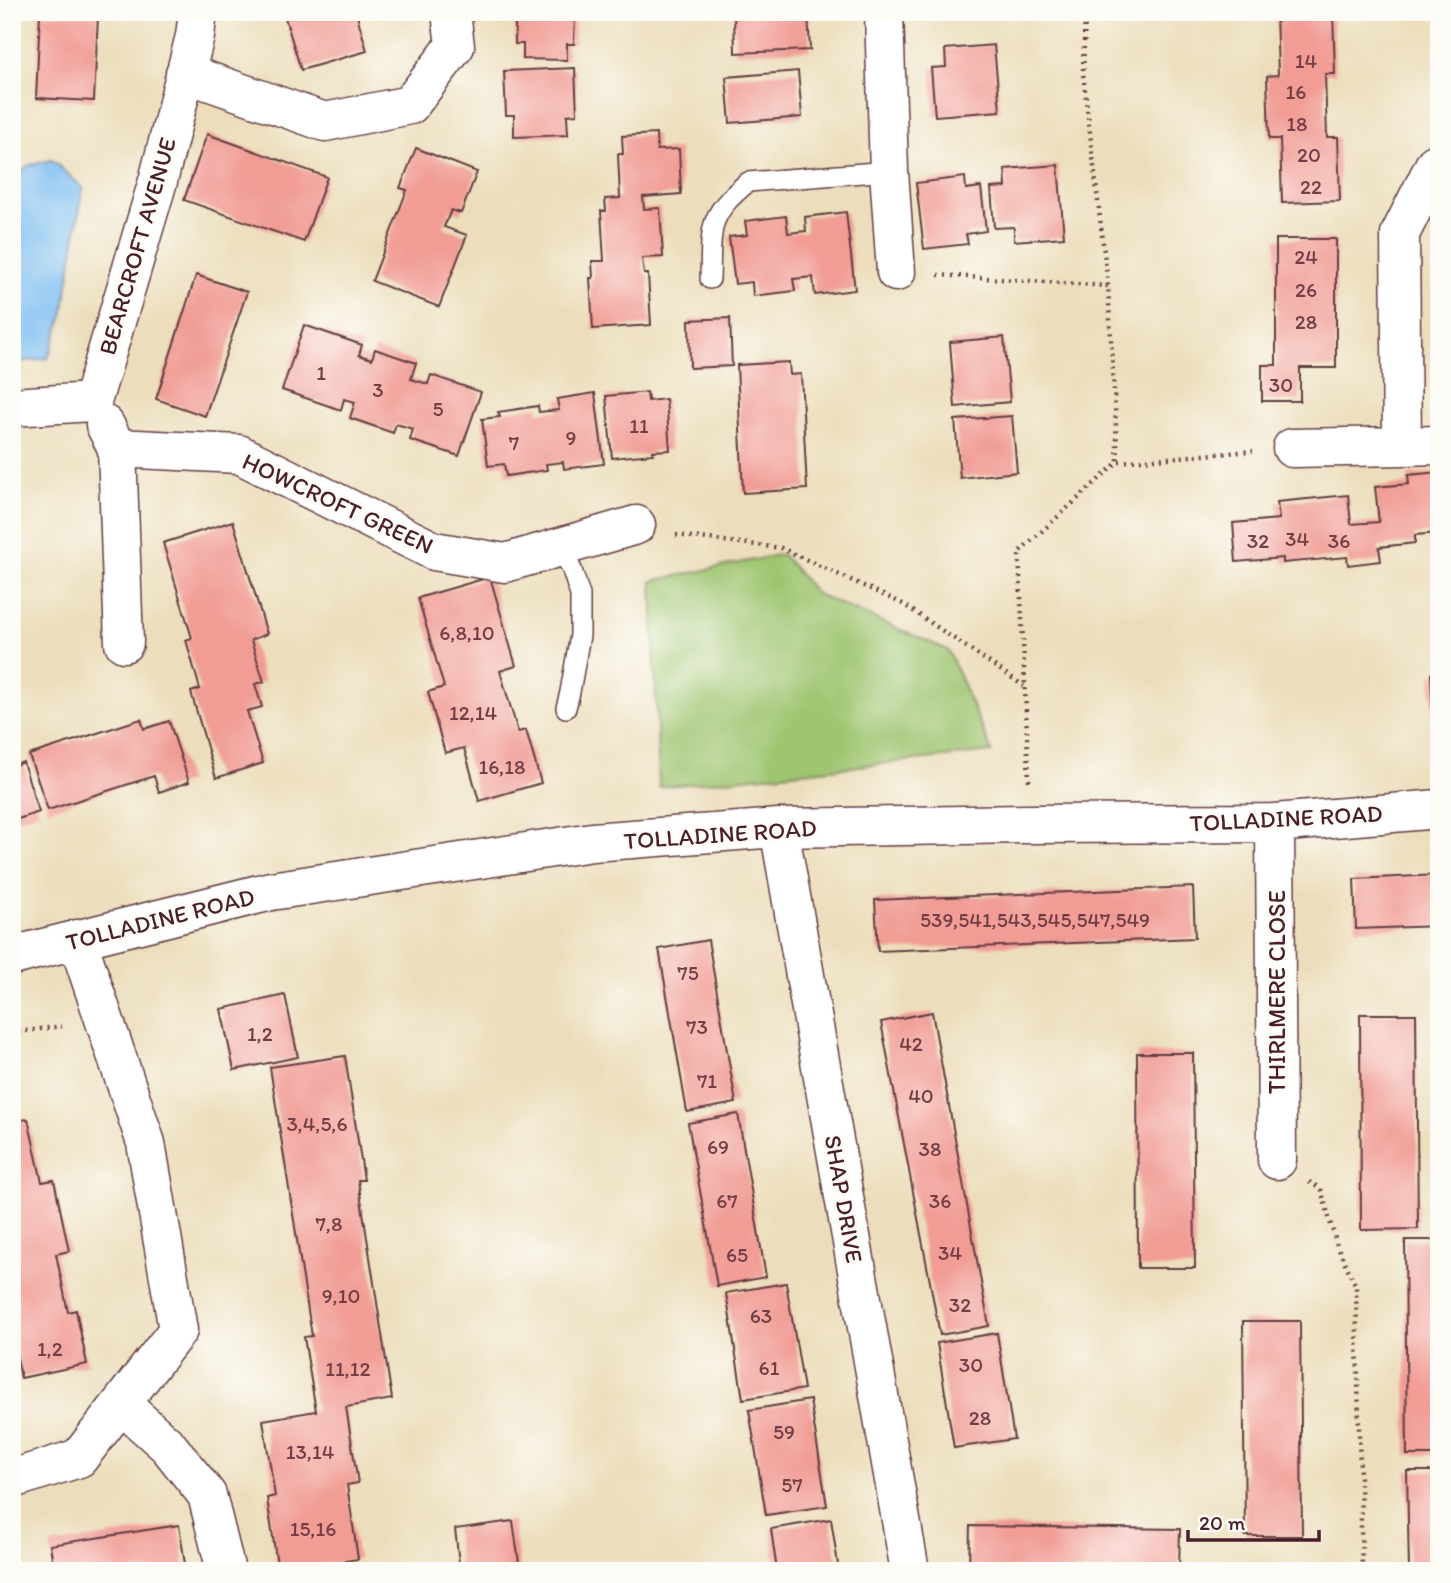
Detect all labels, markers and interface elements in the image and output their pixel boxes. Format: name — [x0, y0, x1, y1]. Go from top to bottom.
house number: 14 — [1295, 48, 1318, 73]
house number: 16 — [1286, 79, 1306, 104]
house number: 18 — [1286, 111, 1308, 136]
street label: BEARCROFT AVENUE — [92, 134, 182, 358]
house number: 20 — [1297, 142, 1321, 167]
house number: 22 — [1300, 174, 1322, 199]
house number: 24 — [1294, 244, 1318, 269]
house number: 26 — [1295, 277, 1317, 302]
house number: 28 — [1295, 309, 1317, 334]
house number: 1 — [316, 360, 326, 385]
house number: 30 — [1269, 372, 1293, 397]
house number: 3 — [372, 377, 384, 402]
house number: 5 — [432, 396, 444, 421]
house number: 11 — [629, 413, 649, 438]
house number: 9 — [566, 425, 576, 450]
house number: 7 — [509, 430, 519, 455]
street label: HOWCROFT GREEN — [238, 446, 438, 560]
house number: 34 — [1285, 526, 1309, 551]
house number: 32 — [1247, 528, 1269, 553]
house number: 36 — [1328, 528, 1350, 553]
house number: 6,8,10 — [439, 620, 495, 645]
house number: 12,14 — [449, 700, 497, 725]
house number: 16,18 — [478, 754, 526, 779]
street label: TOLLADINE ROAD — [1189, 798, 1383, 838]
street label: TOLLADINE ROAD — [623, 813, 818, 855]
street label: TOLLADINE ROAD — [63, 882, 257, 956]
street label: THIRLMERE CLOSE — [1262, 890, 1291, 1094]
house number: 539,541,543,545,547,549 — [920, 907, 1150, 932]
house number: 75 — [677, 960, 699, 985]
house number: 73 — [686, 1014, 708, 1039]
house number: 1,2 — [247, 1021, 273, 1046]
house number: 42 — [899, 1031, 923, 1056]
house number: 71 — [697, 1068, 717, 1093]
house number: 40 — [908, 1083, 934, 1108]
house number: 3,4,5,6 — [286, 1111, 348, 1136]
street label: SHAP DRIVE — [818, 1133, 870, 1265]
house number: 69 — [707, 1134, 729, 1159]
house number: 38 — [919, 1136, 941, 1161]
house number: 67 — [716, 1188, 738, 1213]
house number: 36 — [929, 1188, 951, 1213]
house number: 7,8 — [316, 1211, 342, 1236]
house number: 34 — [938, 1240, 962, 1265]
house number: 65 — [726, 1242, 748, 1267]
house number: 9,10 — [322, 1283, 360, 1308]
house number: 32 — [949, 1292, 971, 1317]
house number: 63 — [750, 1303, 772, 1328]
house number: 1,2 — [37, 1336, 63, 1361]
house number: 30 — [959, 1352, 983, 1377]
house number: 61 — [759, 1355, 780, 1380]
house number: 11,12 — [325, 1356, 371, 1381]
house number: 28 — [969, 1405, 991, 1430]
house number: 59 — [773, 1419, 795, 1444]
house number: 13,14 — [286, 1439, 335, 1464]
house number: 57 — [781, 1472, 803, 1497]
scale bar — [1188, 1499, 1320, 1543]
text: 20 m — [1199, 1510, 1246, 1535]
house number: 15,16 — [290, 1516, 336, 1541]

